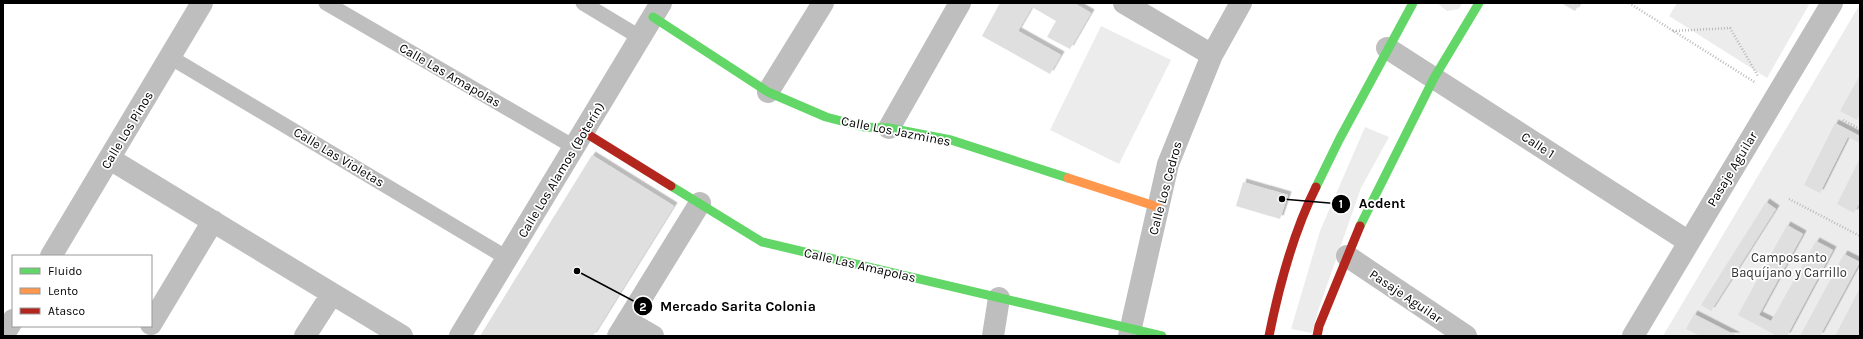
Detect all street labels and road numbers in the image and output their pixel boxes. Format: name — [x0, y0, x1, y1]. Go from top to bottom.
street label: Calle Las Amapolas — [397, 40, 503, 110]
street label: Calle Los Pinos — [98, 88, 156, 172]
street label: Calle Los Alamos (Boterín) — [515, 100, 607, 240]
street label: Calle Los Jazmines — [840, 113, 952, 149]
street label: Calle Las Violetas — [291, 124, 387, 190]
street label: Calle 1 — [1519, 129, 1557, 161]
street label: Pasaje Aguilar — [1704, 129, 1760, 209]
street label: Calle Los Cedros — [1145, 139, 1185, 236]
street label: Calle Las Amapolas — [803, 245, 918, 285]
street label: Pasaje Aguilar — [1367, 266, 1445, 326]

